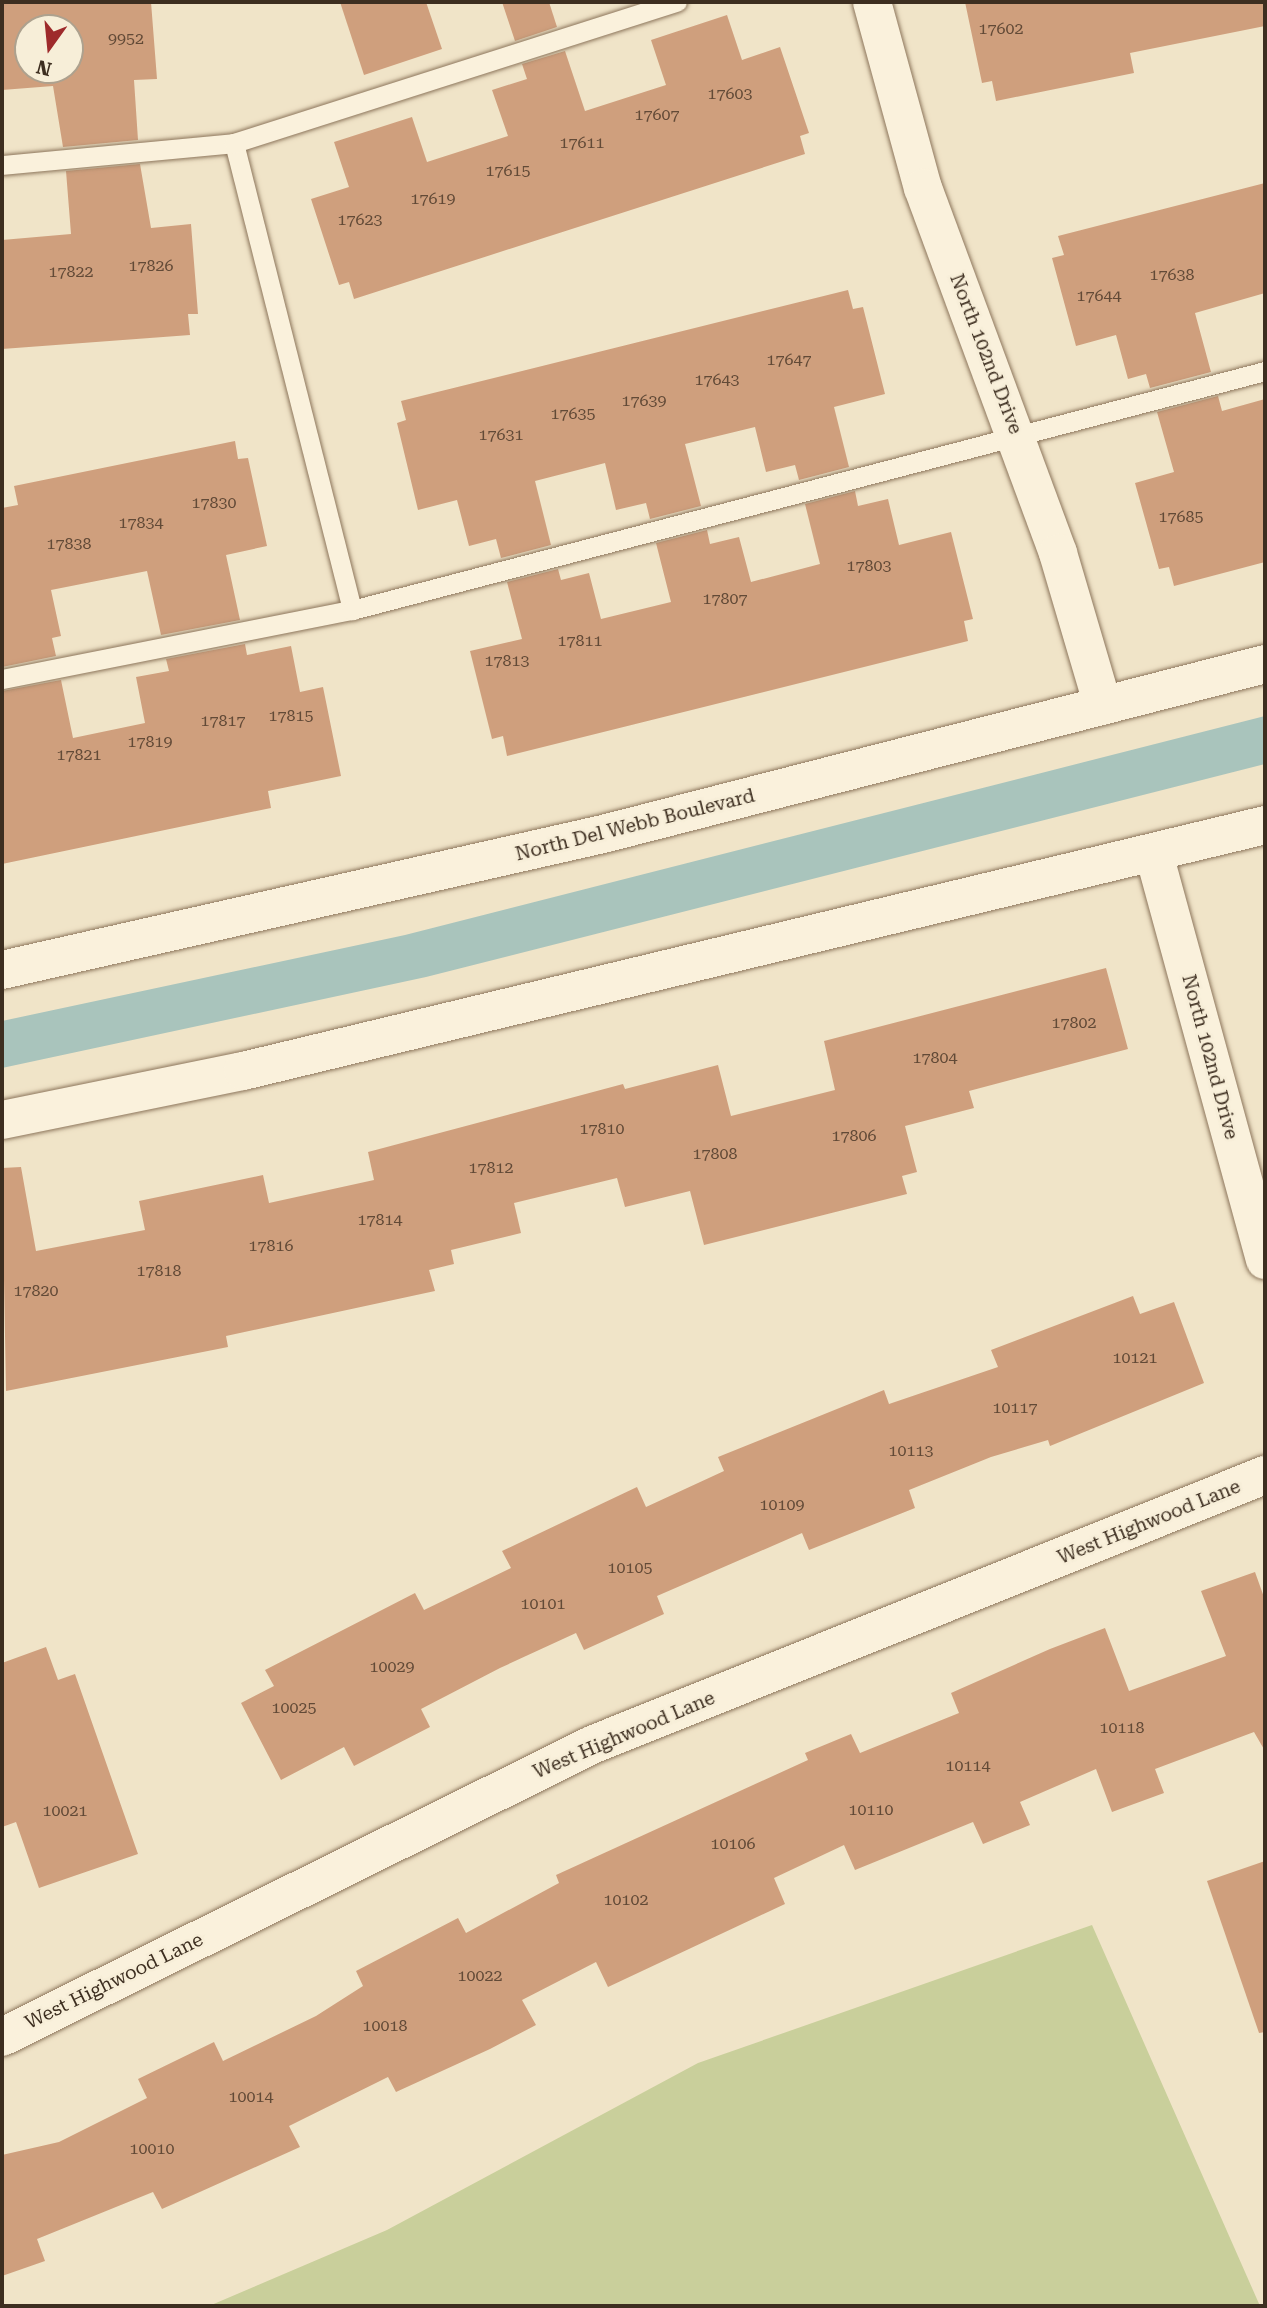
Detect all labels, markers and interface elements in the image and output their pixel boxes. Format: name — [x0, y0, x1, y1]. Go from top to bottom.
north arrow — [14, 14, 84, 84]
house number: 17602 — [979, 19, 1023, 39]
house number: 9952 — [108, 29, 144, 49]
text: N — [34, 55, 54, 81]
house number: 17603 — [708, 84, 752, 104]
house number: 17607 — [635, 105, 679, 125]
house number: 17611 — [560, 133, 604, 153]
house number: 17615 — [486, 161, 530, 181]
house number: 17619 — [411, 189, 455, 209]
house number: 17623 — [338, 210, 382, 230]
house number: 17826 — [129, 256, 173, 276]
house number: 17822 — [49, 262, 93, 282]
house number: 17638 — [1150, 265, 1194, 285]
street label: North 102nd Drive — [945, 271, 1027, 437]
house number: 17644 — [1077, 286, 1121, 306]
house number: 17647 — [767, 350, 811, 370]
house number: 17643 — [695, 370, 739, 390]
house number: 17639 — [622, 391, 666, 411]
house number: 17635 — [551, 404, 595, 424]
house number: 17631 — [479, 425, 523, 445]
house number: 17830 — [192, 493, 236, 513]
house number: 17685 — [1159, 507, 1203, 527]
house number: 17834 — [119, 513, 163, 533]
house number: 17838 — [47, 534, 91, 554]
house number: 17803 — [847, 556, 891, 576]
house number: 17807 — [703, 589, 747, 609]
house number: 17811 — [558, 631, 602, 651]
house number: 17813 — [485, 651, 529, 671]
house number: 17815 — [269, 706, 313, 726]
house number: 17817 — [201, 711, 245, 731]
house number: 17819 — [128, 732, 172, 752]
house number: 17821 — [57, 745, 101, 765]
street label: North Del Webb Boulevard — [513, 784, 757, 866]
street label: North 102nd Drive — [1177, 972, 1243, 1142]
house number: 17802 — [1052, 1013, 1096, 1033]
house number: 17804 — [913, 1048, 957, 1068]
house number: 17810 — [580, 1119, 624, 1139]
house number: 17806 — [832, 1126, 876, 1146]
house number: 17808 — [693, 1144, 737, 1164]
house number: 17812 — [469, 1158, 513, 1178]
house number: 17814 — [358, 1210, 402, 1230]
house number: 17816 — [249, 1236, 293, 1256]
house number: 17818 — [137, 1261, 181, 1281]
house number: 17820 — [14, 1281, 58, 1301]
house number: 10121 — [1113, 1348, 1157, 1368]
house number: 10117 — [993, 1398, 1037, 1418]
house number: 10113 — [889, 1441, 933, 1461]
street label: West Highwood Lane — [1054, 1475, 1244, 1569]
house number: 10109 — [760, 1495, 804, 1515]
house number: 10105 — [608, 1558, 652, 1578]
house number: 10101 — [521, 1594, 565, 1614]
house number: 10029 — [370, 1657, 414, 1677]
street label: West Highwood Lane — [530, 1686, 718, 1784]
house number: 10025 — [272, 1698, 316, 1718]
house number: 10118 — [1100, 1718, 1144, 1738]
house number: 10114 — [946, 1756, 990, 1776]
house number: 10110 — [849, 1800, 893, 1820]
house number: 10021 — [43, 1801, 87, 1821]
house number: 10106 — [711, 1834, 755, 1854]
house number: 10102 — [604, 1890, 648, 1910]
street label: West Highwood Lane — [21, 1928, 207, 2034]
house number: 10022 — [458, 1966, 502, 1986]
house number: 10018 — [363, 2016, 407, 2036]
house number: 10014 — [229, 2087, 273, 2107]
house number: 10010 — [130, 2139, 174, 2159]

